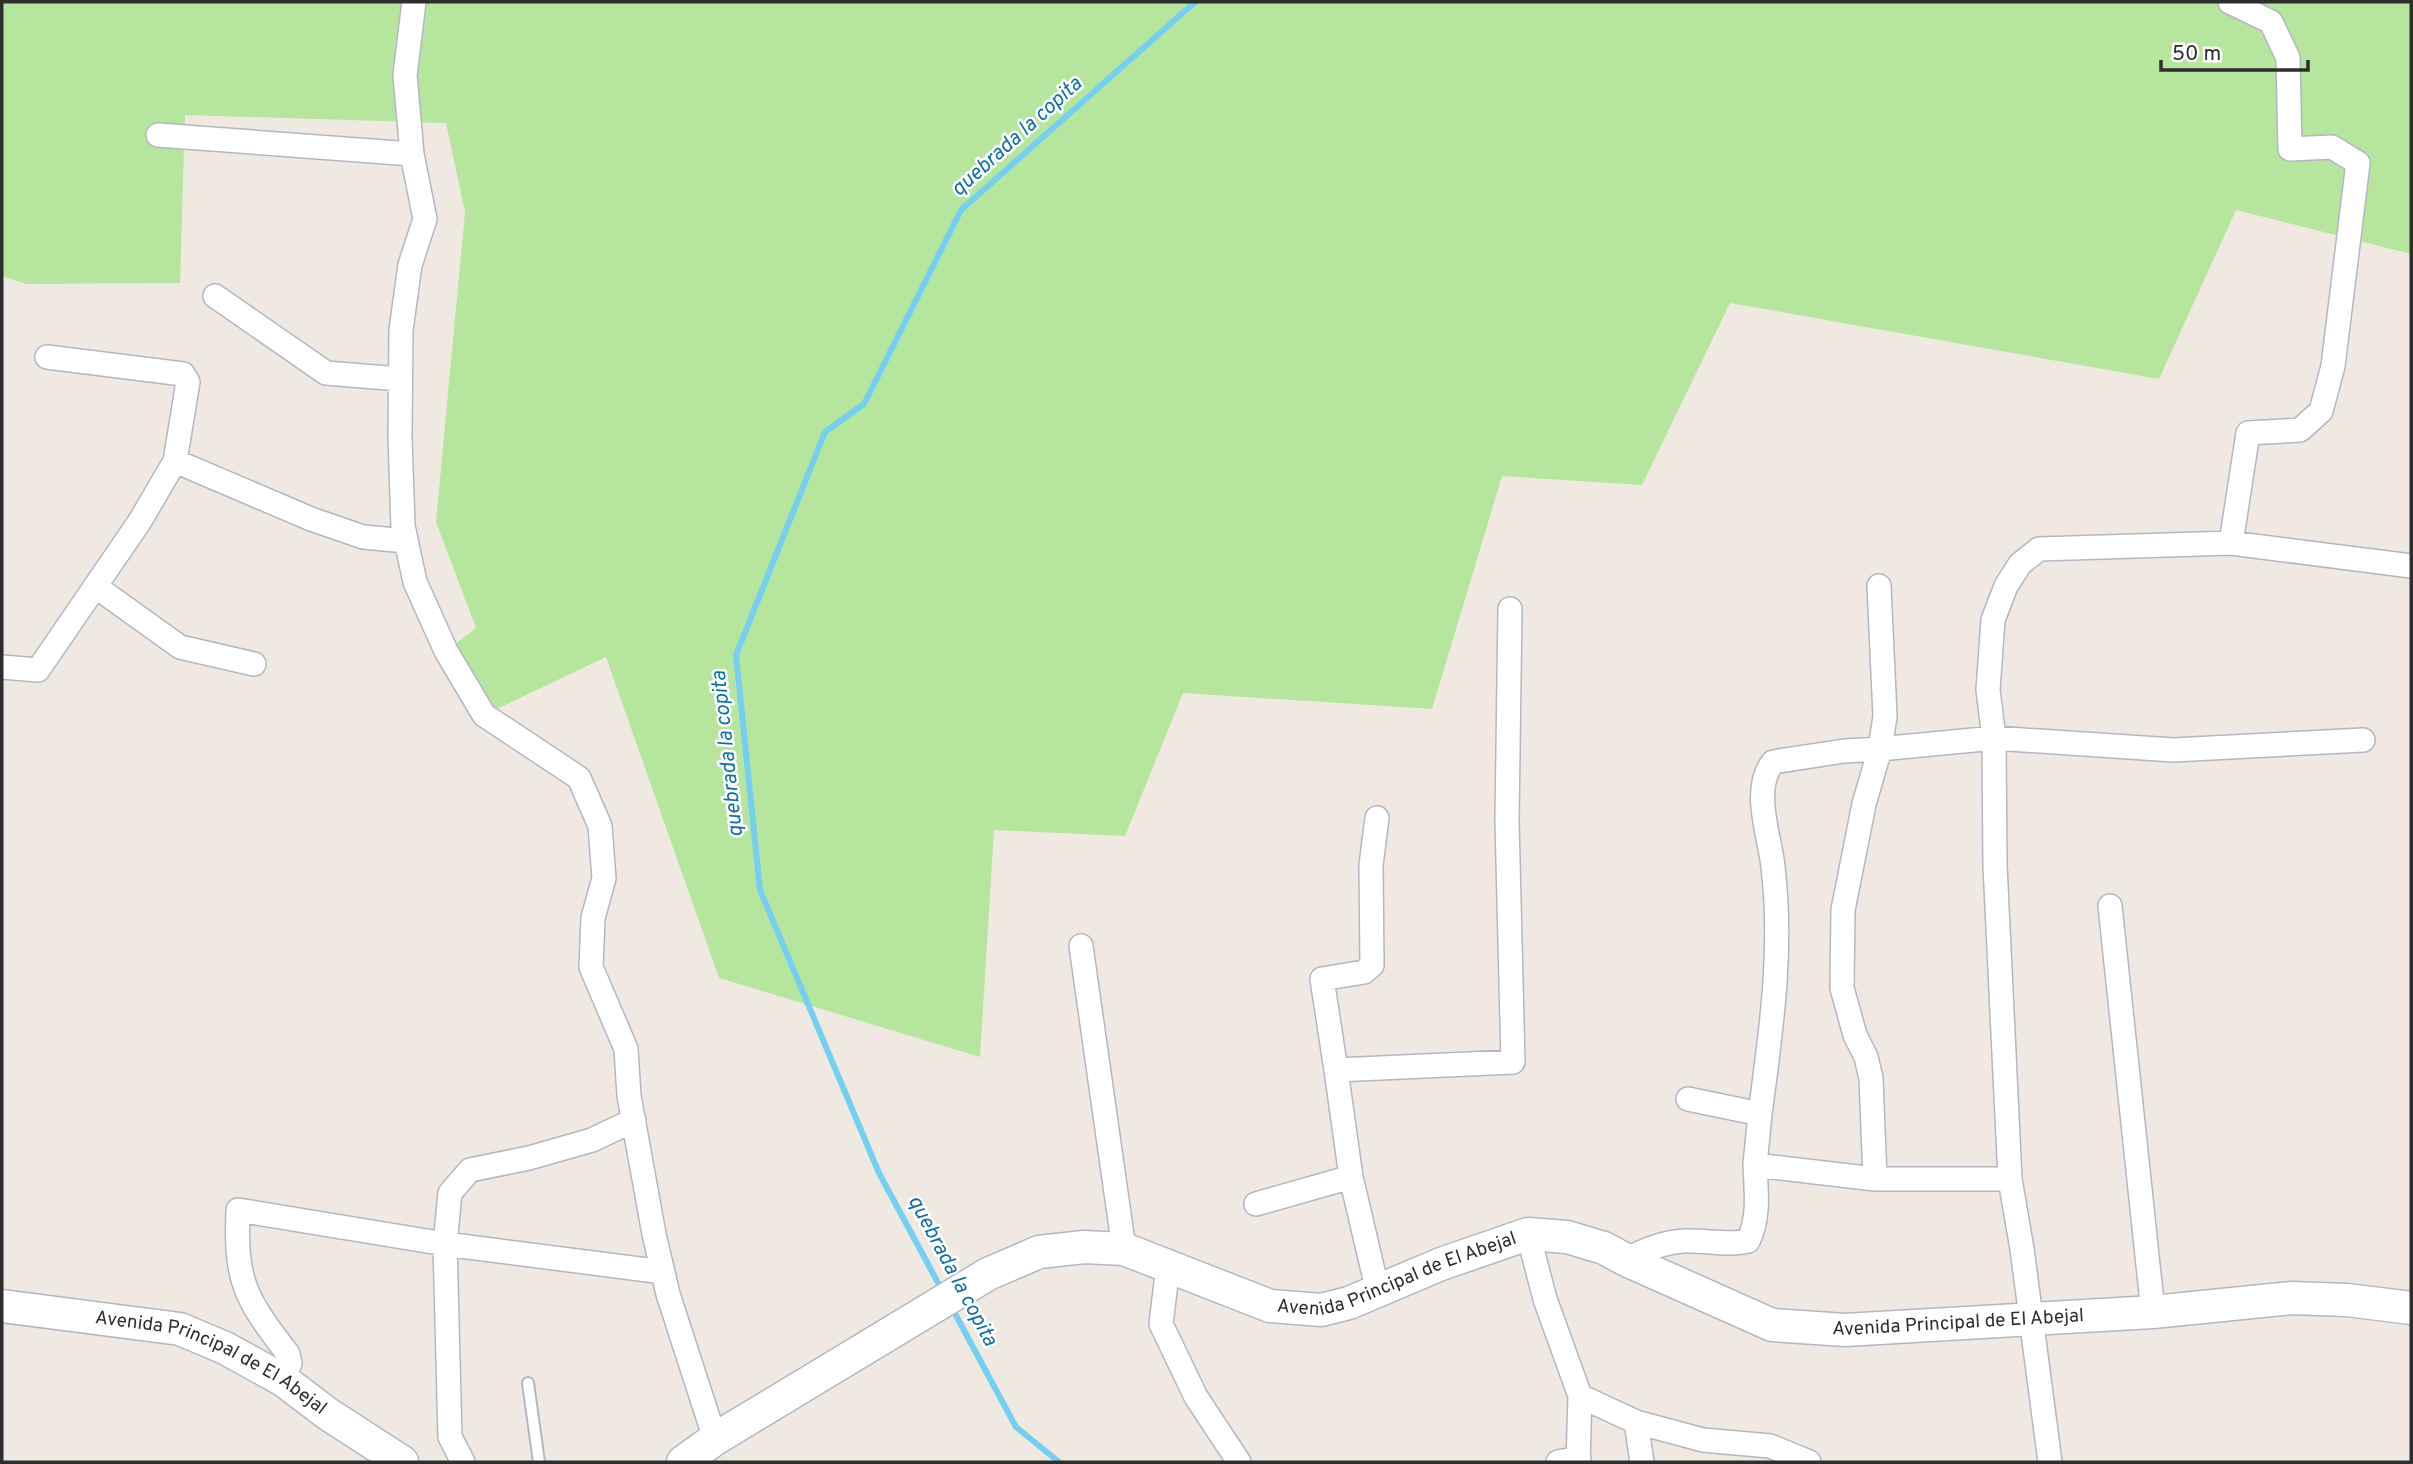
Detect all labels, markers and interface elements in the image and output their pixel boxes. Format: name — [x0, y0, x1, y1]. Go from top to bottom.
scale bar — [2161, 28, 2308, 72]
text: 50 m — [2172, 41, 2221, 68]
water label: quebrada la copita — [946, 71, 1088, 203]
water label: quebrada la copita — [706, 669, 750, 839]
water label: quebrada la copita — [901, 1191, 1003, 1351]
street label: Avenida Principal de El Abejal — [1276, 1227, 1520, 1322]
street label: Avenida Principal de El Abejal — [1831, 1304, 2085, 1342]
street label: Avenida Principal de El Abejal — [94, 1306, 331, 1421]

